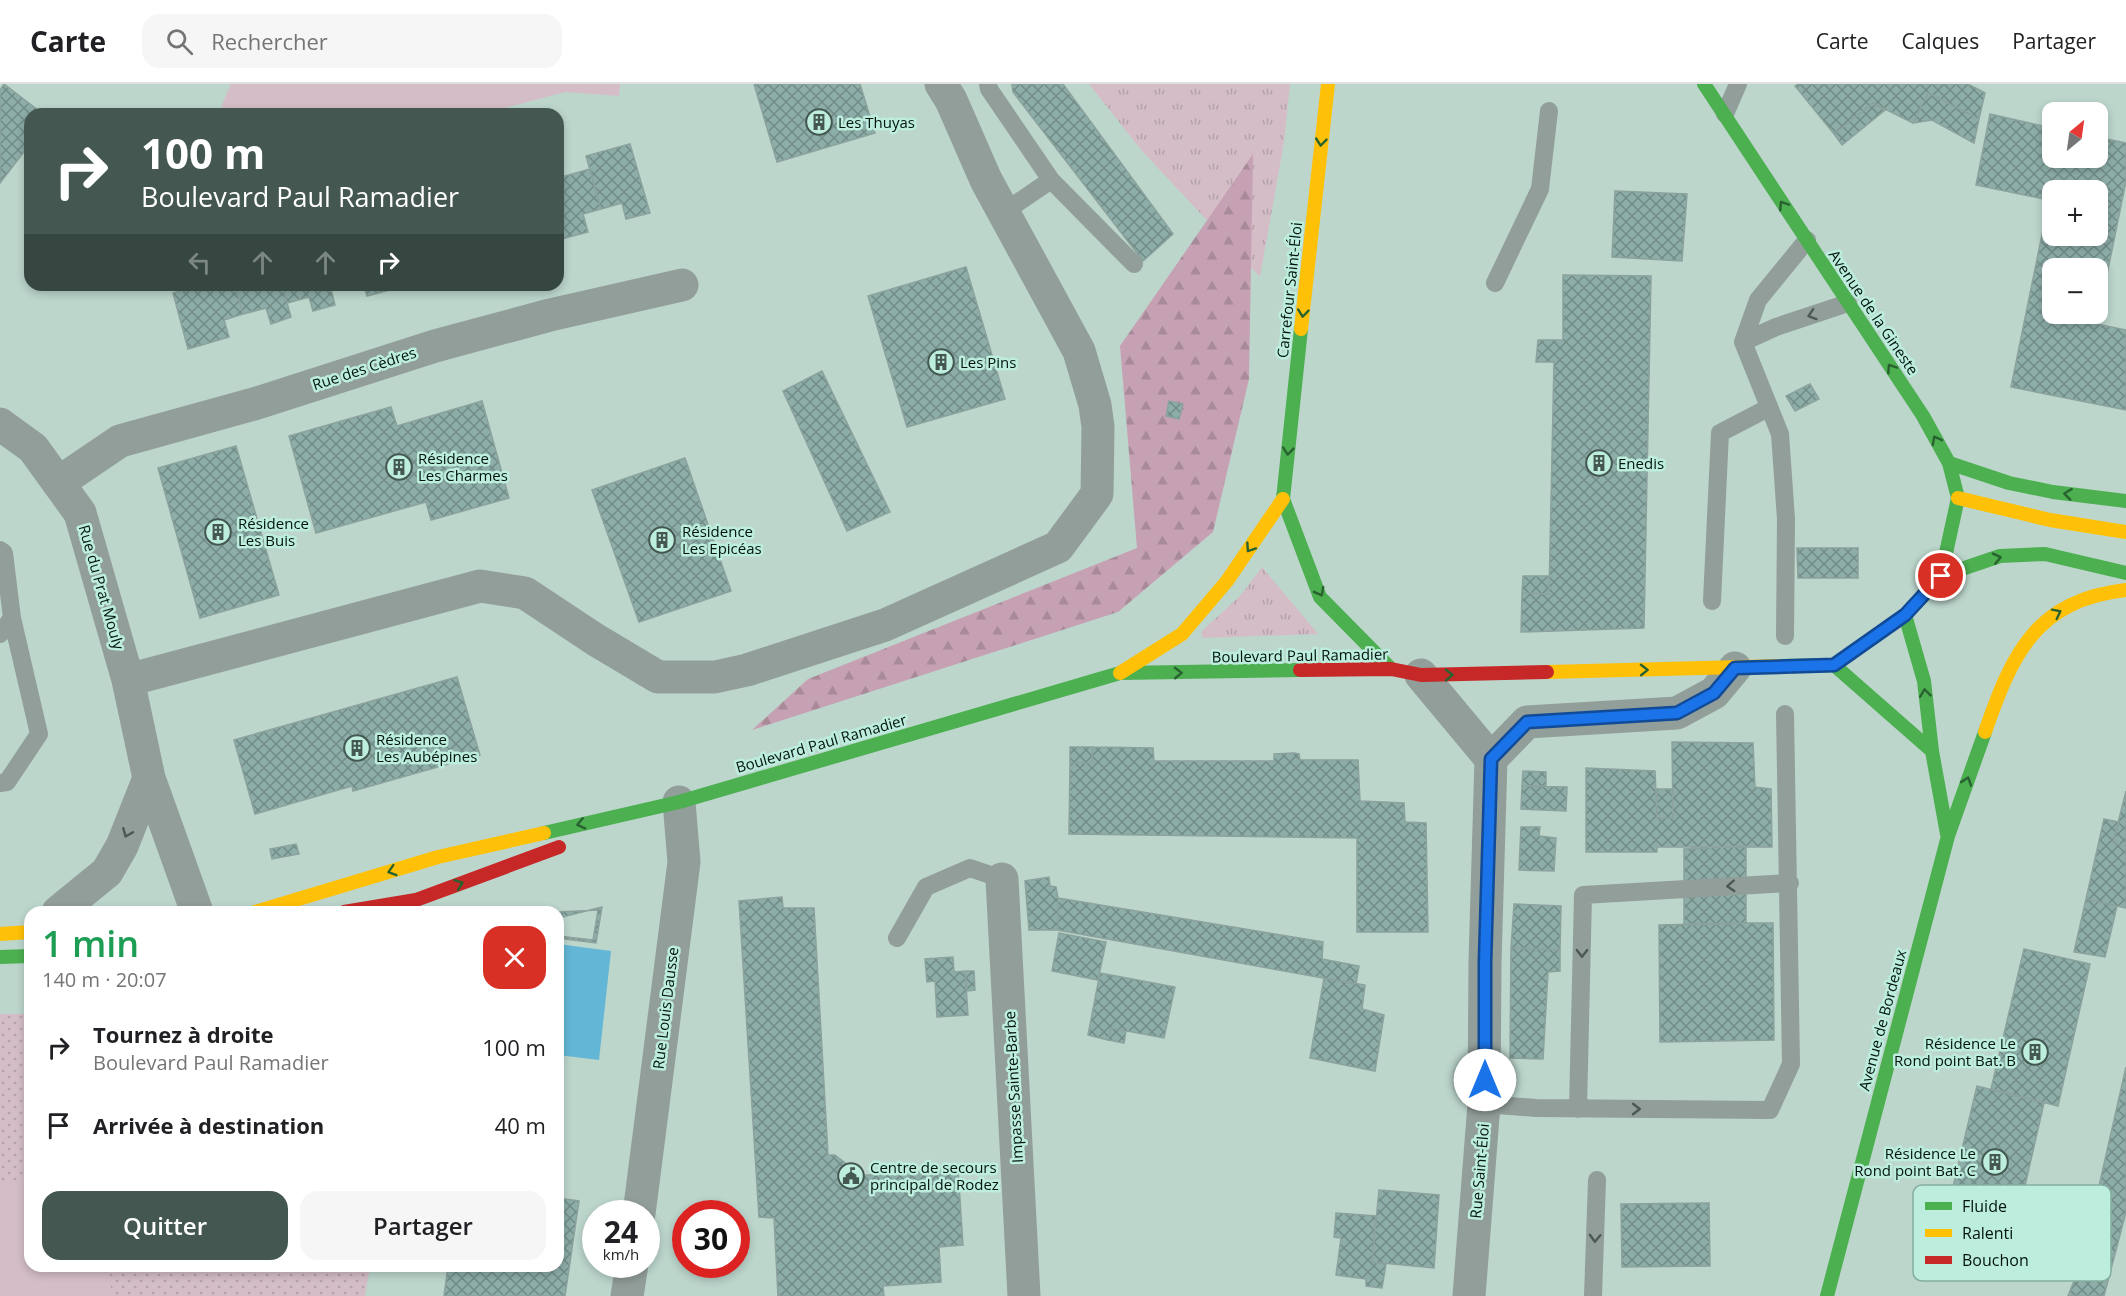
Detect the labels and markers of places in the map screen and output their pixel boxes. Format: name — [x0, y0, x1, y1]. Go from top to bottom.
building icon: Les Thuyas — [804, 107, 834, 137]
place label: Les Thuyas — [838, 112, 915, 132]
building icon: Les Pins — [926, 347, 956, 377]
place label: Les Pins — [960, 352, 1016, 372]
place label: Résidence Les Charmes — [418, 448, 508, 485]
building icon: Enedis — [1584, 448, 1614, 478]
building icon: Résidence Les Charmes — [384, 452, 414, 482]
place label: Enedis — [1618, 453, 1664, 473]
place label: Résidence Les Buis — [238, 513, 309, 550]
building icon: Résidence Les Buis — [203, 517, 233, 547]
place label: Résidence Les Epicéas — [682, 521, 762, 558]
building icon: Résidence Les Epicéas — [647, 525, 677, 555]
pin — [1915, 550, 1966, 601]
place label: Résidence Les Aubépines — [376, 729, 477, 766]
building icon: Résidence Les Aubépines — [342, 733, 372, 763]
place label: Résidence Le Rond point Bat. B — [1894, 1033, 2016, 1070]
building icon: Résidence Le Rond point Bat. B — [2020, 1037, 2050, 1067]
place label: Résidence Le Rond point Bat. C — [1854, 1143, 1976, 1180]
building icon: Résidence Le Rond point Bat. C — [1980, 1147, 2010, 1177]
place label: Centre de secours principal de Rodez — [870, 1157, 999, 1194]
public building icon: Centre de secours principal de Rodez — [836, 1161, 866, 1191]

